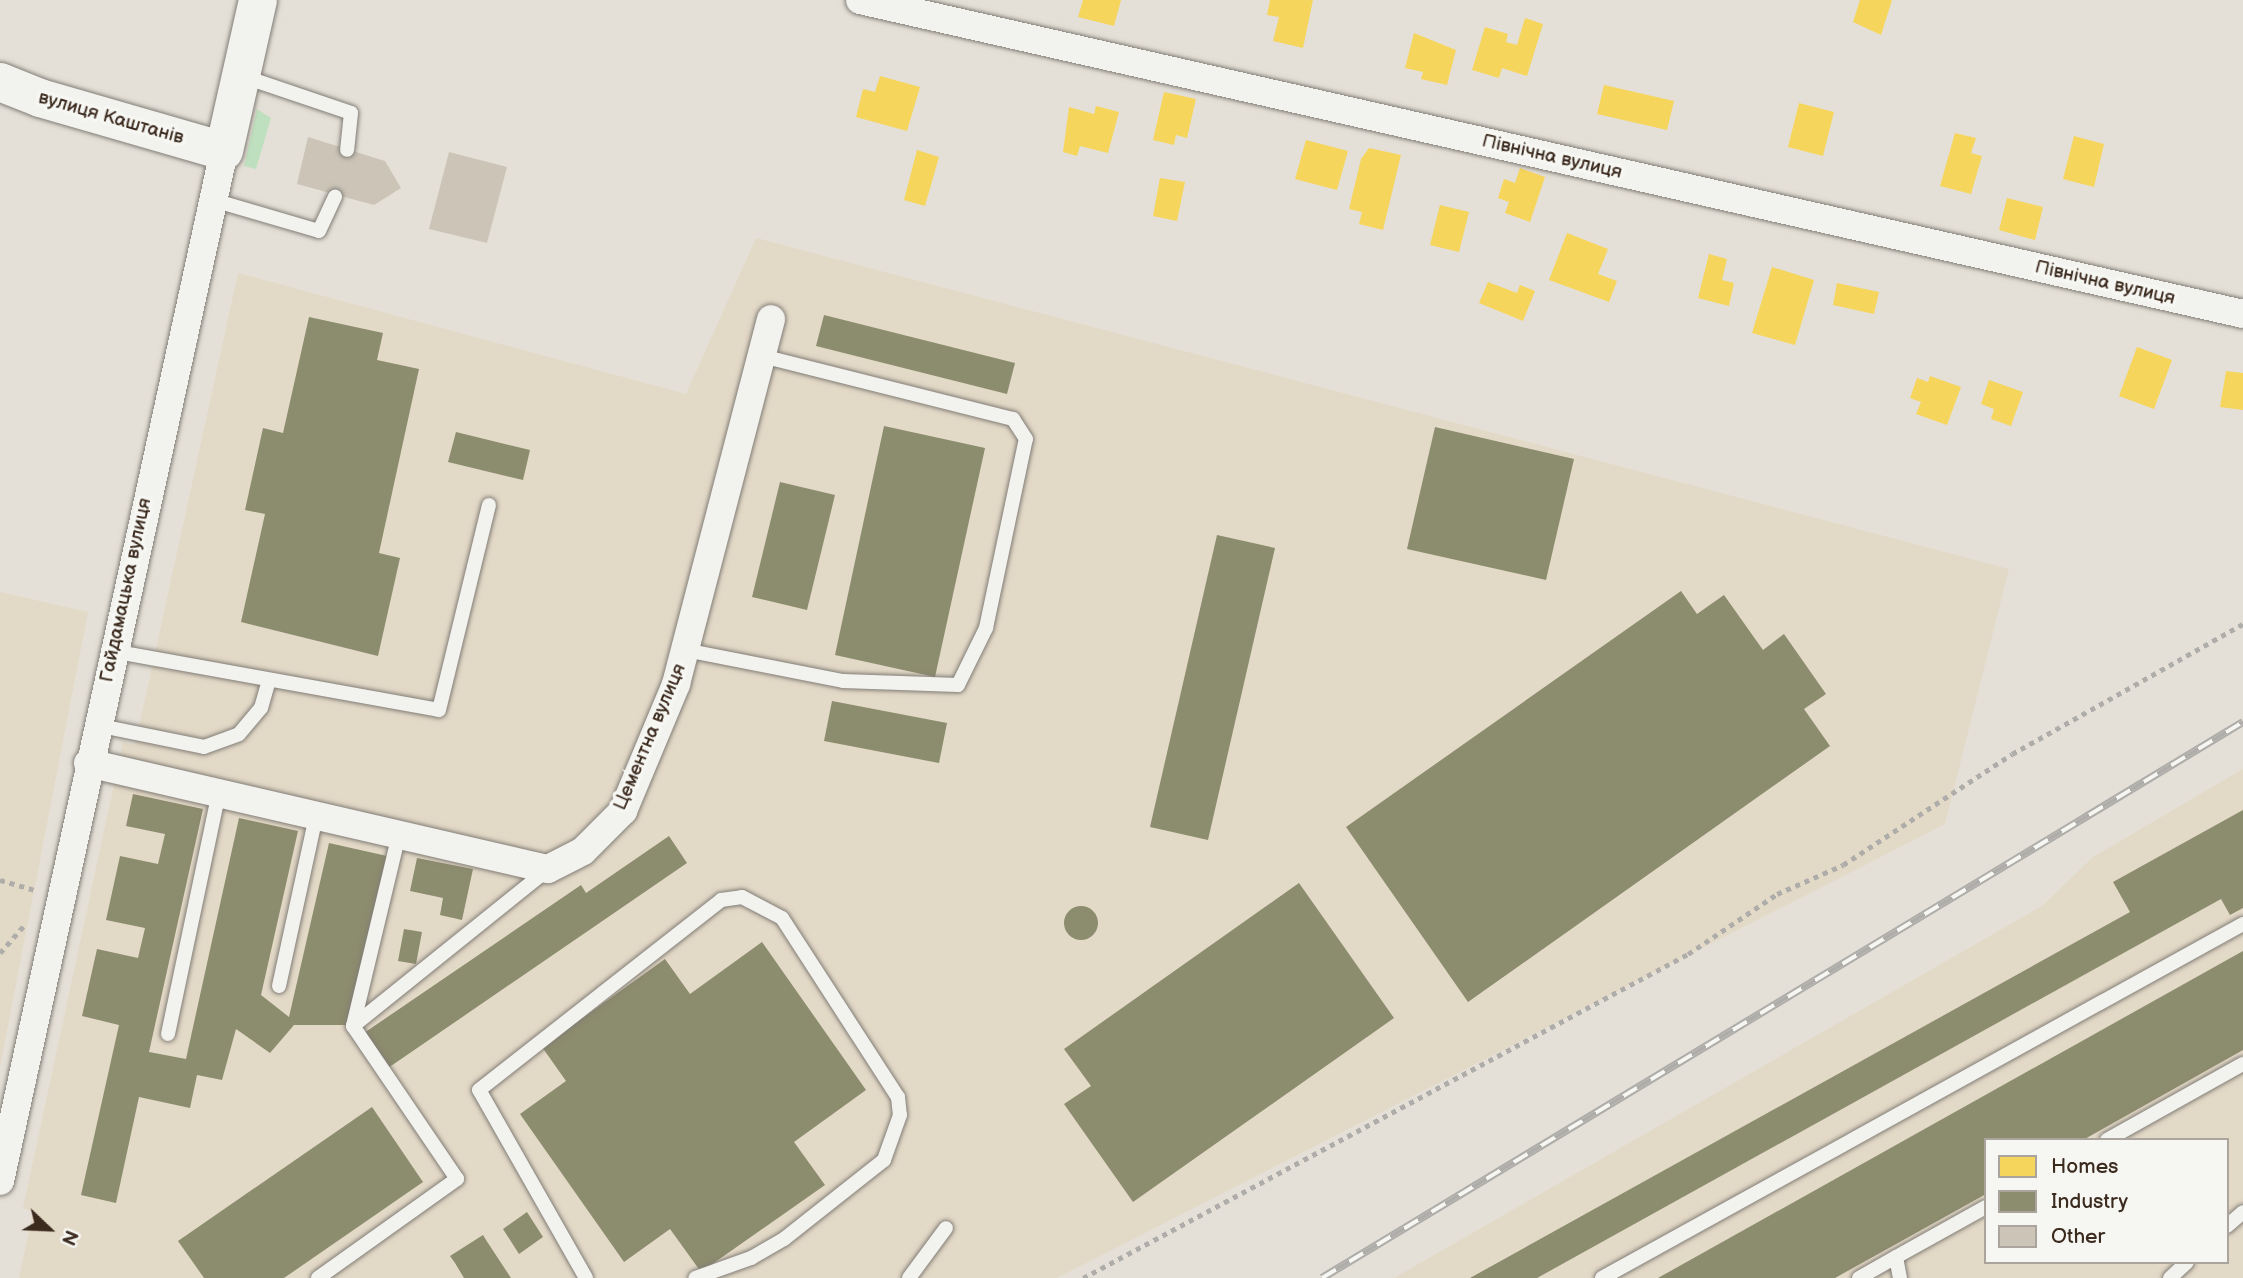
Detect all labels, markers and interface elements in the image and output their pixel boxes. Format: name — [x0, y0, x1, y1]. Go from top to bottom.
street label: вулиця Каштанів — [36, 86, 186, 150]
street label: Північна вулиця — [1480, 130, 1624, 184]
street label: Північна вулиця — [2033, 256, 2177, 310]
street label: Гайдамацька вулиця — [95, 496, 157, 684]
street label: Цементна вулиця — [609, 660, 691, 814]
legend — [1984, 1138, 2229, 1264]
text: Homes — [2051, 1154, 2119, 1179]
text: Industry — [2051, 1189, 2128, 1214]
north arrow — [14, 1194, 84, 1264]
text: Other — [2051, 1224, 2105, 1249]
text: N — [55, 1226, 82, 1248]

